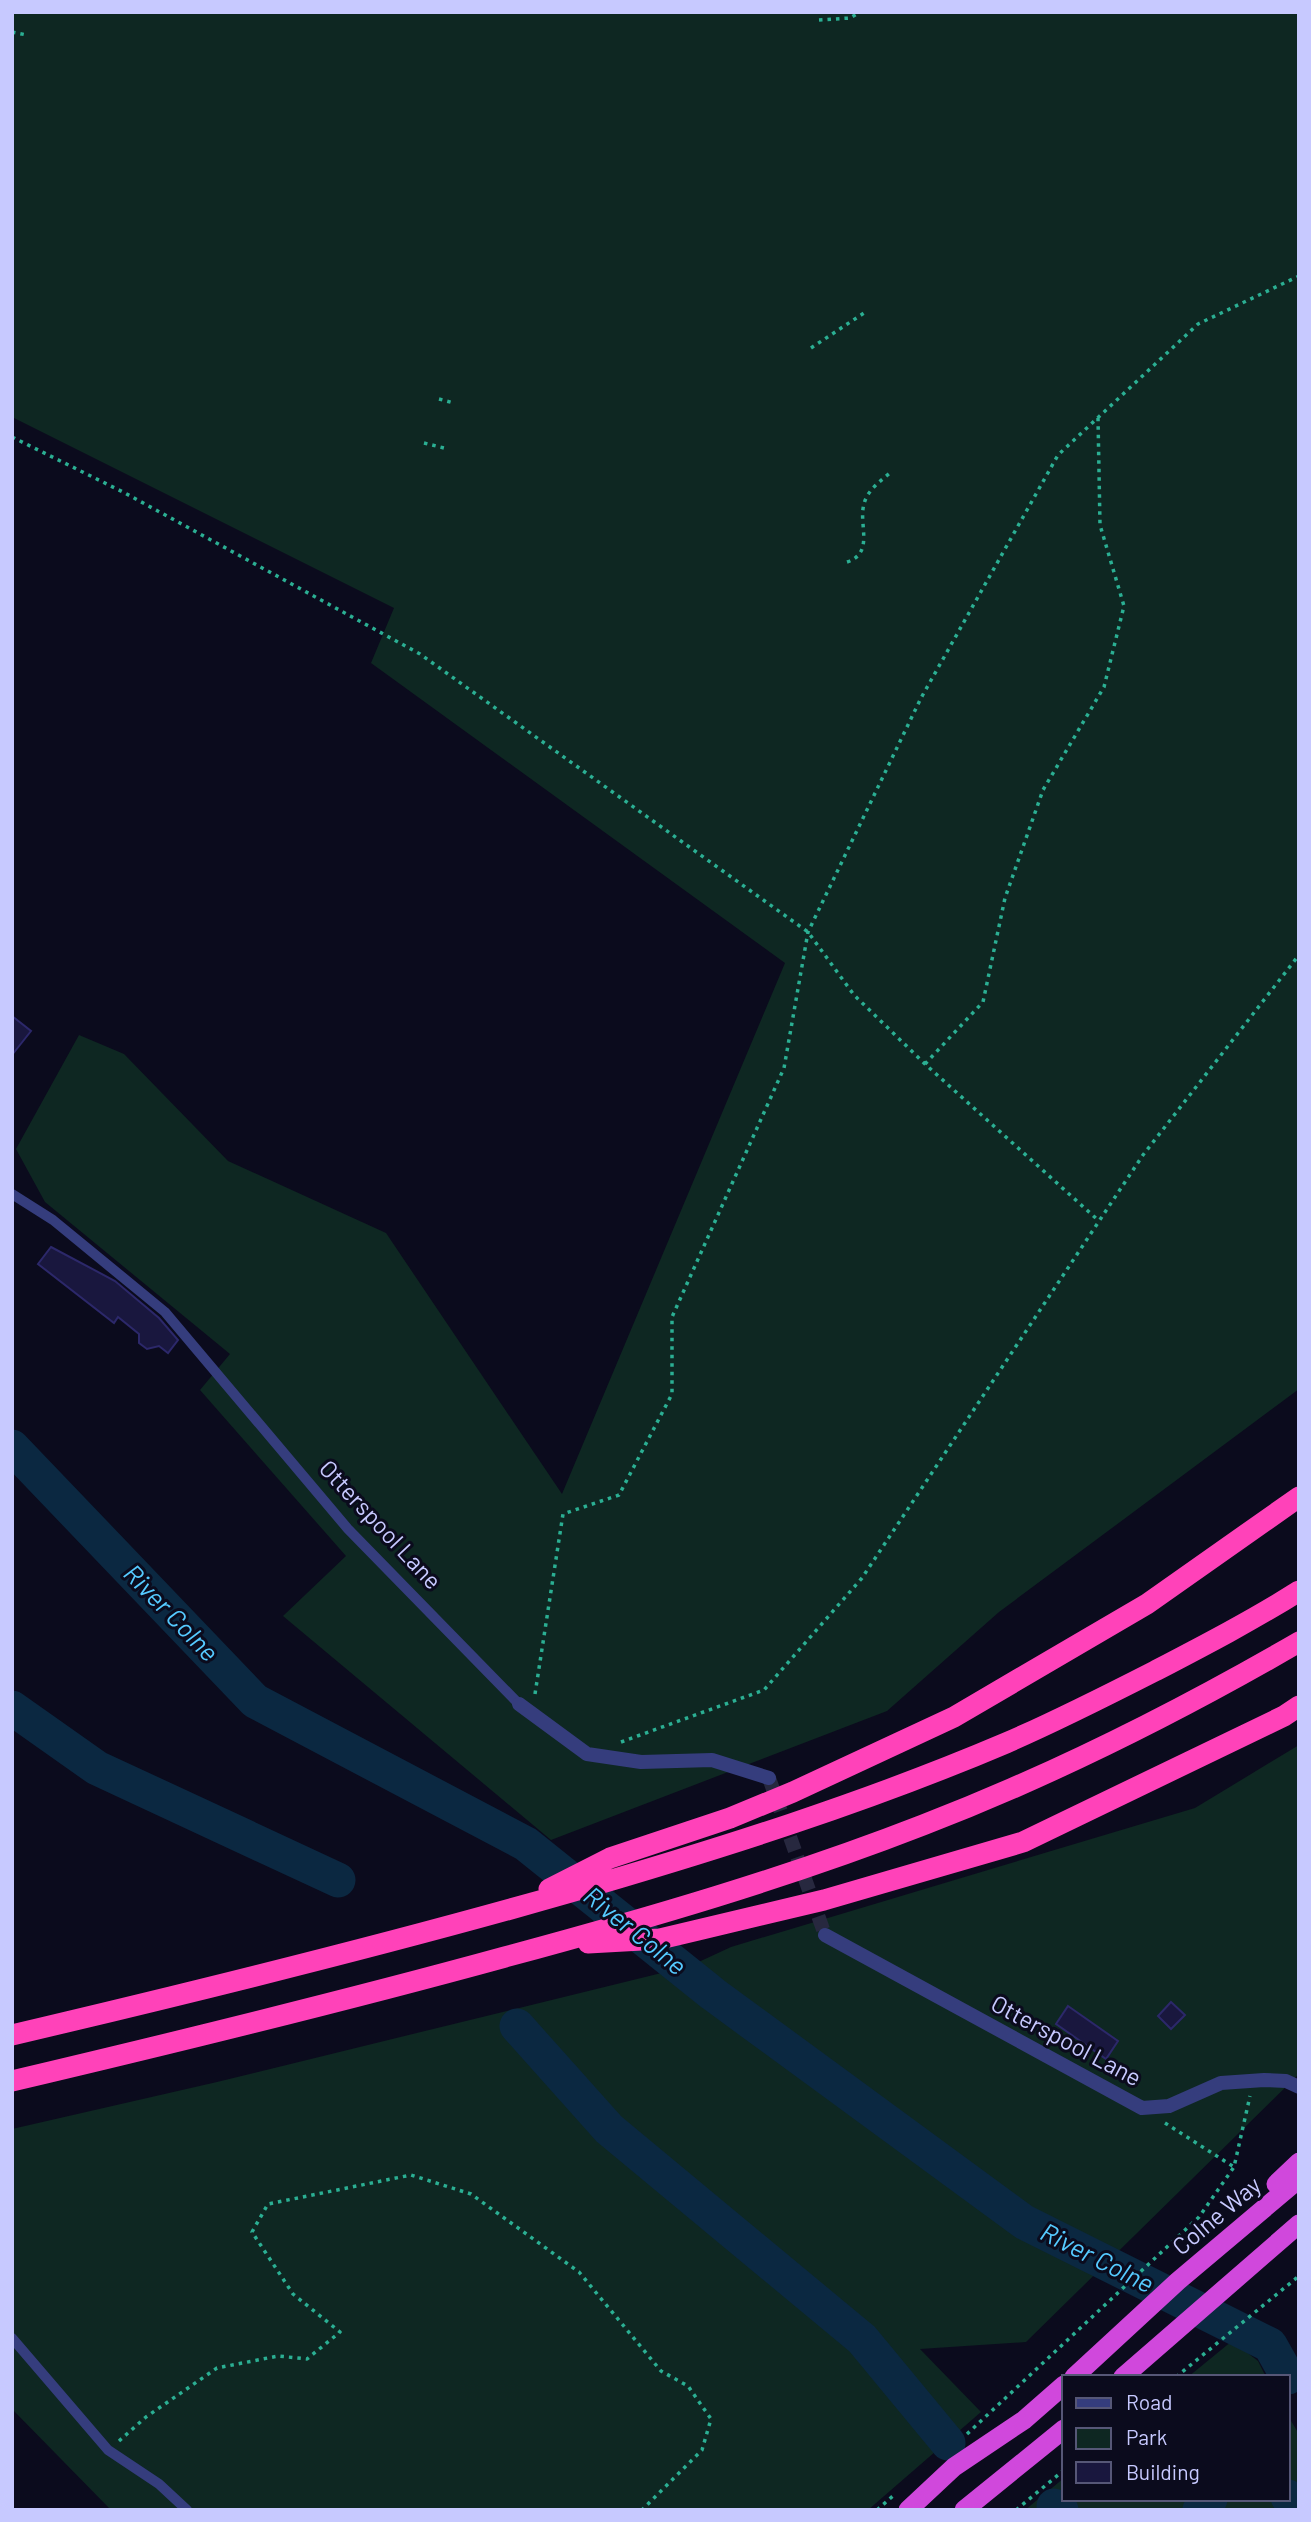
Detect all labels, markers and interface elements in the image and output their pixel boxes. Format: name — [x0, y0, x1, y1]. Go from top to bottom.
street label: Otterspool Lane — [314, 1453, 448, 1595]
water label: River Colne — [118, 1557, 226, 1667]
water label: River Colne — [578, 1879, 693, 1981]
street label: Otterspool Lane — [987, 1988, 1147, 2091]
street label: Colne Way — [1166, 2169, 1266, 2260]
water label: River Colne — [1036, 2215, 1159, 2298]
legend — [1062, 2375, 1290, 2501]
text: Road — [1126, 2389, 1172, 2414]
text: Park — [1126, 2424, 1167, 2449]
text: Building — [1126, 2459, 1200, 2484]

